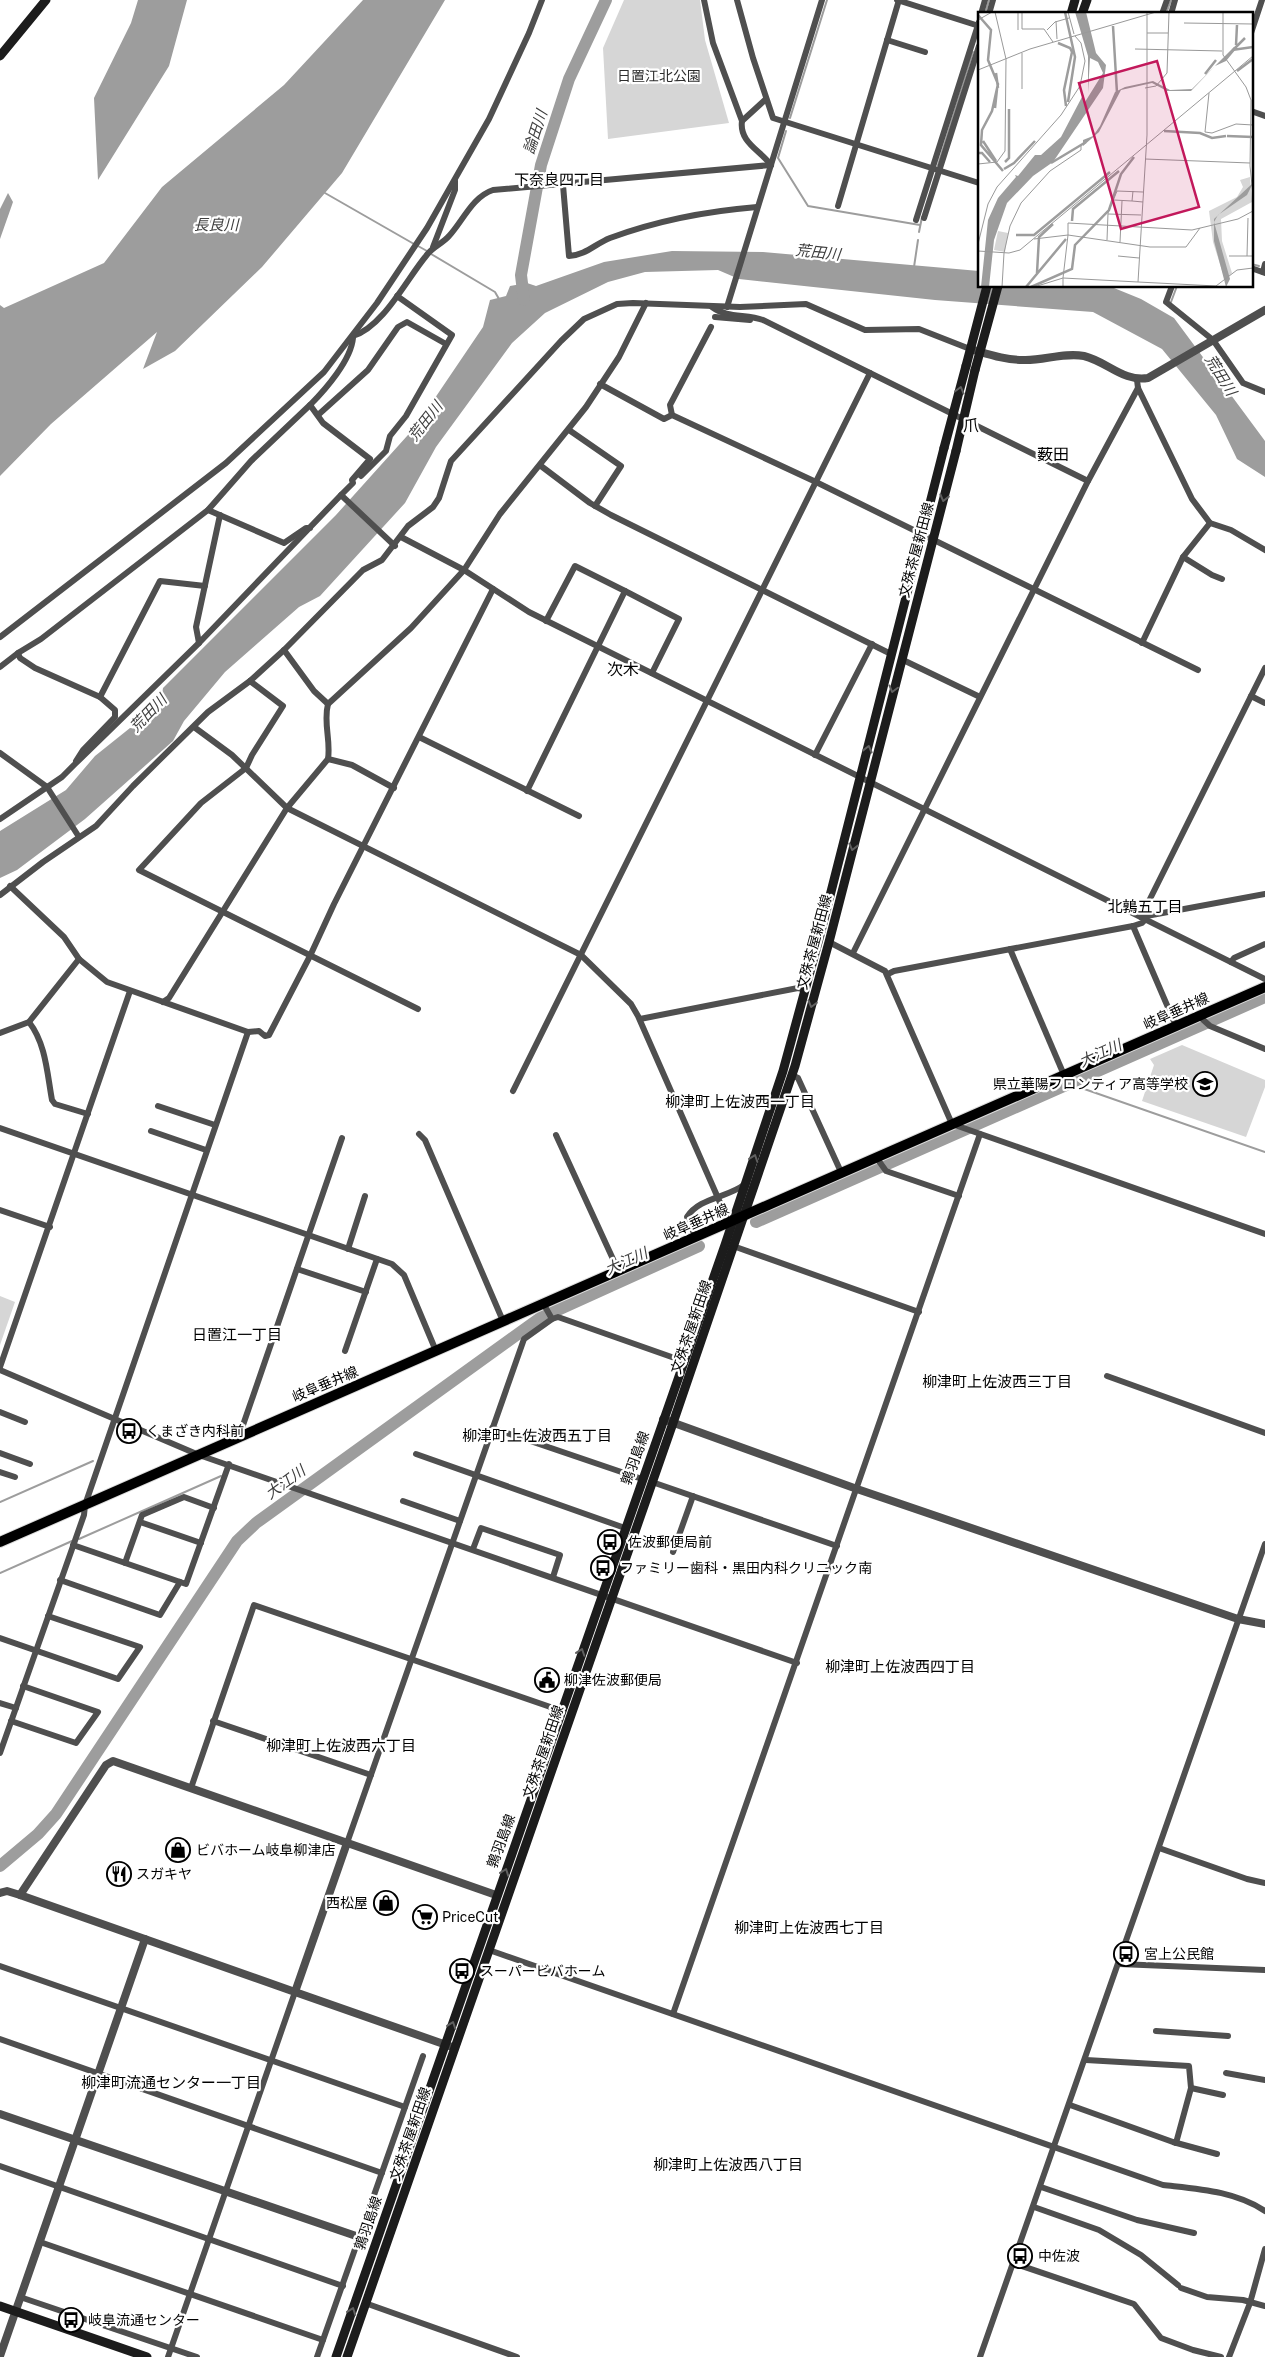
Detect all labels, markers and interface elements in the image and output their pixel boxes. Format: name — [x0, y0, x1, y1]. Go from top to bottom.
inset map — [978, 12, 1252, 288]
park label: 日置江北公園 — [617, 68, 701, 84]
water label: 論田川 — [520, 106, 551, 156]
district label: 下奈良四丁目 — [514, 171, 604, 188]
water label: 長良川 — [193, 216, 240, 233]
water label: 荒田川 — [795, 241, 843, 263]
water label: 荒田川 — [1202, 351, 1241, 400]
one-way arrow — [954, 386, 964, 394]
water label: 荒田川 — [404, 396, 447, 444]
district label: 爪 — [963, 416, 979, 435]
district label: 薮田 — [1037, 445, 1069, 464]
one-way arrow — [939, 494, 950, 503]
street label: 文殊茶屋新田線 — [896, 501, 936, 599]
district label: 次木 — [607, 660, 639, 679]
one-way arrow — [889, 685, 899, 693]
water label: 荒田川 — [126, 689, 171, 735]
one-way arrow — [862, 744, 873, 753]
one-way arrow — [848, 842, 859, 851]
street label: 文殊茶屋新田線 — [794, 893, 834, 991]
district label: 北鶉五丁目 — [1107, 898, 1183, 915]
street label: 岐阜垂井線 — [1141, 989, 1211, 1033]
one-way arrow — [807, 1000, 818, 1009]
water label: 大江川 — [1076, 1035, 1126, 1070]
school or university icon: 県立華陽フロンティア高等学校 — [1192, 1071, 1218, 1097]
place label: 県立華陽フロンティア高等学校 — [993, 1076, 1188, 1092]
district label: 柳津町上佐波西一丁目 — [665, 1093, 815, 1110]
one-way arrow — [748, 1154, 758, 1163]
street label: 岐阜垂井線 — [661, 1200, 731, 1244]
water label: 大江川 — [602, 1243, 652, 1278]
street label: 文殊茶屋新田線 — [667, 1278, 715, 1376]
district label: 日置江一丁目 — [192, 1326, 282, 1343]
street label: 岐阜垂井線 — [290, 1363, 360, 1405]
district label: 柳津町上佐波西三丁目 — [922, 1373, 1072, 1390]
bus stop icon: くまざき内科前 — [116, 1418, 142, 1444]
place label: くまざき内科前 — [146, 1423, 244, 1439]
district label: 柳津町上佐波西五丁目 — [462, 1427, 612, 1444]
street label: 鶉羽島線 — [618, 1429, 652, 1487]
water label: 大江川 — [262, 1461, 310, 1502]
bus stop icon: 佐波郵便局前 — [597, 1529, 623, 1555]
place label: 佐波郵便局前 — [628, 1534, 712, 1550]
bus stop icon: ファミリー歯科・黒田内科クリニック南 — [590, 1555, 616, 1581]
place label: ファミリー歯科・黒田内科クリニック南 — [620, 1560, 872, 1576]
one-way arrow — [576, 1649, 586, 1657]
district label: 柳津町上佐波西四丁目 — [825, 1658, 975, 1675]
public building icon: 柳津佐波郵便局 — [534, 1667, 560, 1693]
place label: 柳津佐波郵便局 — [564, 1672, 662, 1688]
street label: 文殊茶屋新田線 — [519, 1703, 567, 1801]
district label: 柳津町上佐波西六丁目 — [266, 1737, 416, 1754]
street label: 鶉羽島線 — [484, 1812, 518, 1870]
shop icon: ビバホーム岐阜柳津店 — [165, 1837, 191, 1863]
place label: ビバホーム岐阜柳津店 — [196, 1842, 336, 1858]
restaurant icon: スガキヤ — [106, 1861, 132, 1887]
place label: スガキヤ — [136, 1866, 192, 1882]
one-way arrow — [499, 1868, 509, 1877]
shop icon: 西松屋 — [373, 1890, 399, 1916]
place label: 西松屋 — [326, 1895, 368, 1911]
supermarket icon: PriceCut — [412, 1904, 438, 1930]
place label: PriceCut — [442, 1909, 499, 1925]
district label: 柳津町上佐波西七丁目 — [734, 1919, 884, 1936]
bus stop icon: 宮上公民館 — [1113, 1941, 1139, 1967]
place label: 宮上公民館 — [1144, 1946, 1214, 1962]
bus stop icon: スーパービバホーム — [449, 1958, 475, 1984]
place label: スーパービバホーム — [480, 1963, 605, 1979]
one-way arrow — [446, 2022, 456, 2030]
district label: 柳津町流通センター一丁目 — [81, 2074, 261, 2091]
street label: 文殊茶屋新田線 — [386, 2085, 434, 2183]
district label: 柳津町上佐波西八丁目 — [653, 2156, 803, 2173]
street label: 鶉羽島線 — [351, 2194, 385, 2252]
bus stop icon: 中佐波 — [1007, 2243, 1033, 2269]
place label: 中佐波 — [1038, 2248, 1080, 2264]
bus stop icon: 岐阜流通センター — [58, 2307, 84, 2333]
one-way arrow — [346, 2307, 356, 2316]
place label: 岐阜流通センター — [88, 2312, 200, 2328]

